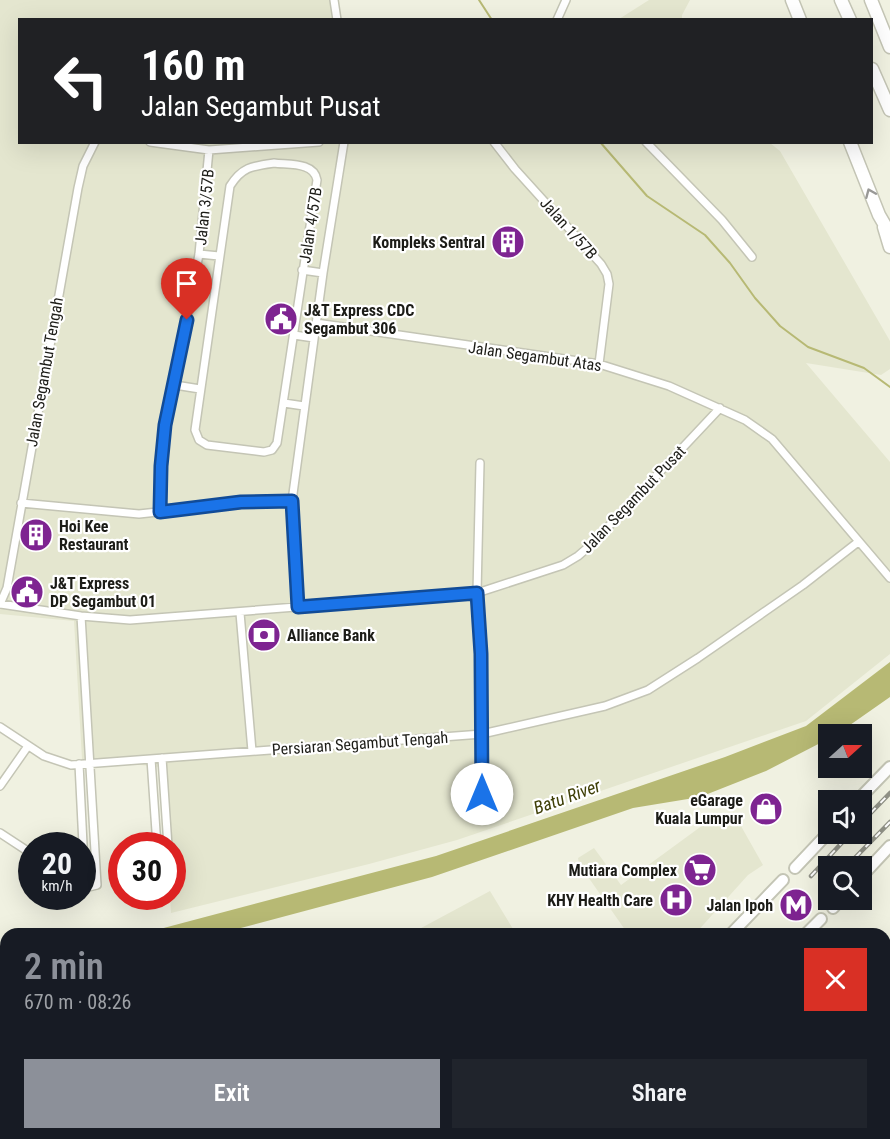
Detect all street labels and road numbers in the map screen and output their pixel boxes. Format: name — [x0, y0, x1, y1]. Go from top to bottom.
street label: Jalan 3/57B — [191, 168, 218, 246]
street label: Jalan 4/57B — [295, 186, 326, 264]
street label: Jalan 1/57B — [536, 194, 601, 263]
street label: Jalan Segambut Tengah — [22, 296, 67, 448]
street label: Jalan Segambut Atas — [467, 338, 603, 375]
street label: Jalan Segambut Pusat — [577, 442, 690, 557]
street label: Persiaran Segambut Tengah — [271, 728, 449, 759]

